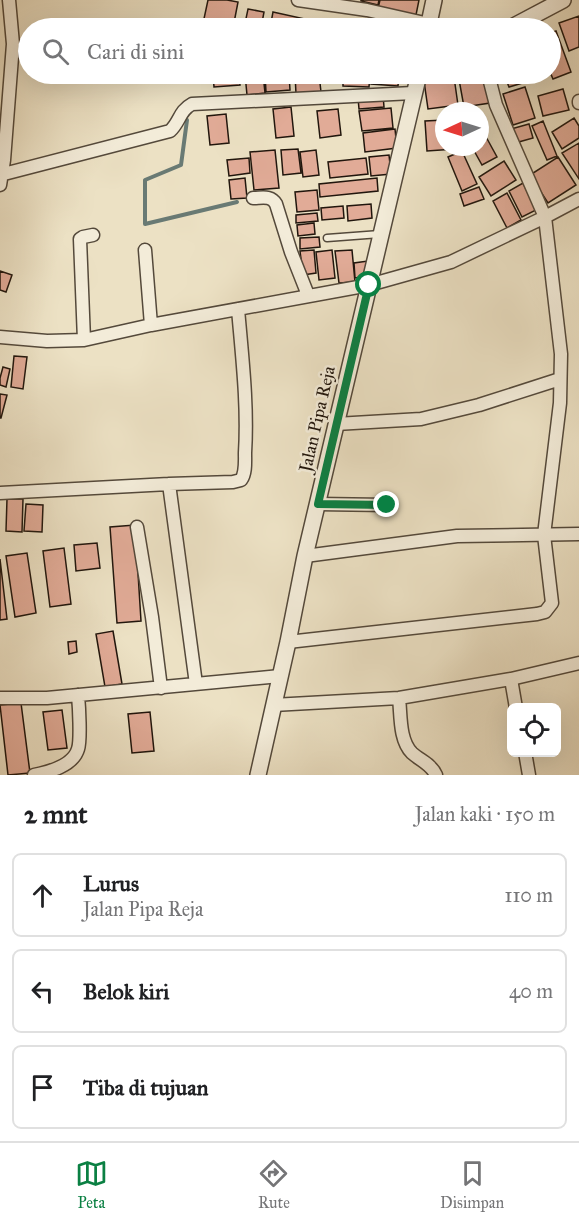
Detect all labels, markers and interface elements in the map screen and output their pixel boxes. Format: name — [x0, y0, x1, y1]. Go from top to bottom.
search box — [18, 18, 561, 84]
icon: search — [39, 35, 72, 68]
text: Cari di sini — [87, 38, 184, 65]
north arrow — [435, 102, 489, 156]
route start — [355, 271, 381, 297]
street label: Jalan Pipa Reja — [294, 363, 341, 476]
route end — [373, 491, 399, 517]
map controls — [507, 703, 561, 757]
button: locate — [507, 703, 561, 757]
text: 2 mnt — [24, 798, 87, 830]
text: Jalan kaki · 150 m — [415, 802, 555, 826]
text: Lurus — [83, 870, 139, 897]
icon: ahead — [26, 879, 59, 912]
text: 110 m — [505, 883, 553, 907]
text: Jalan Pipa Reja — [83, 897, 203, 921]
icon: left — [26, 975, 59, 1008]
text: Belok kiri — [83, 978, 169, 1005]
text: 40 m — [509, 979, 553, 1003]
icon: arrive — [26, 1071, 59, 1104]
text: Tiba di tujuan — [83, 1074, 208, 1101]
tab: Peta — [75, 1157, 108, 1212]
tab: Rute — [257, 1157, 290, 1212]
tab: Disimpan — [440, 1157, 504, 1212]

